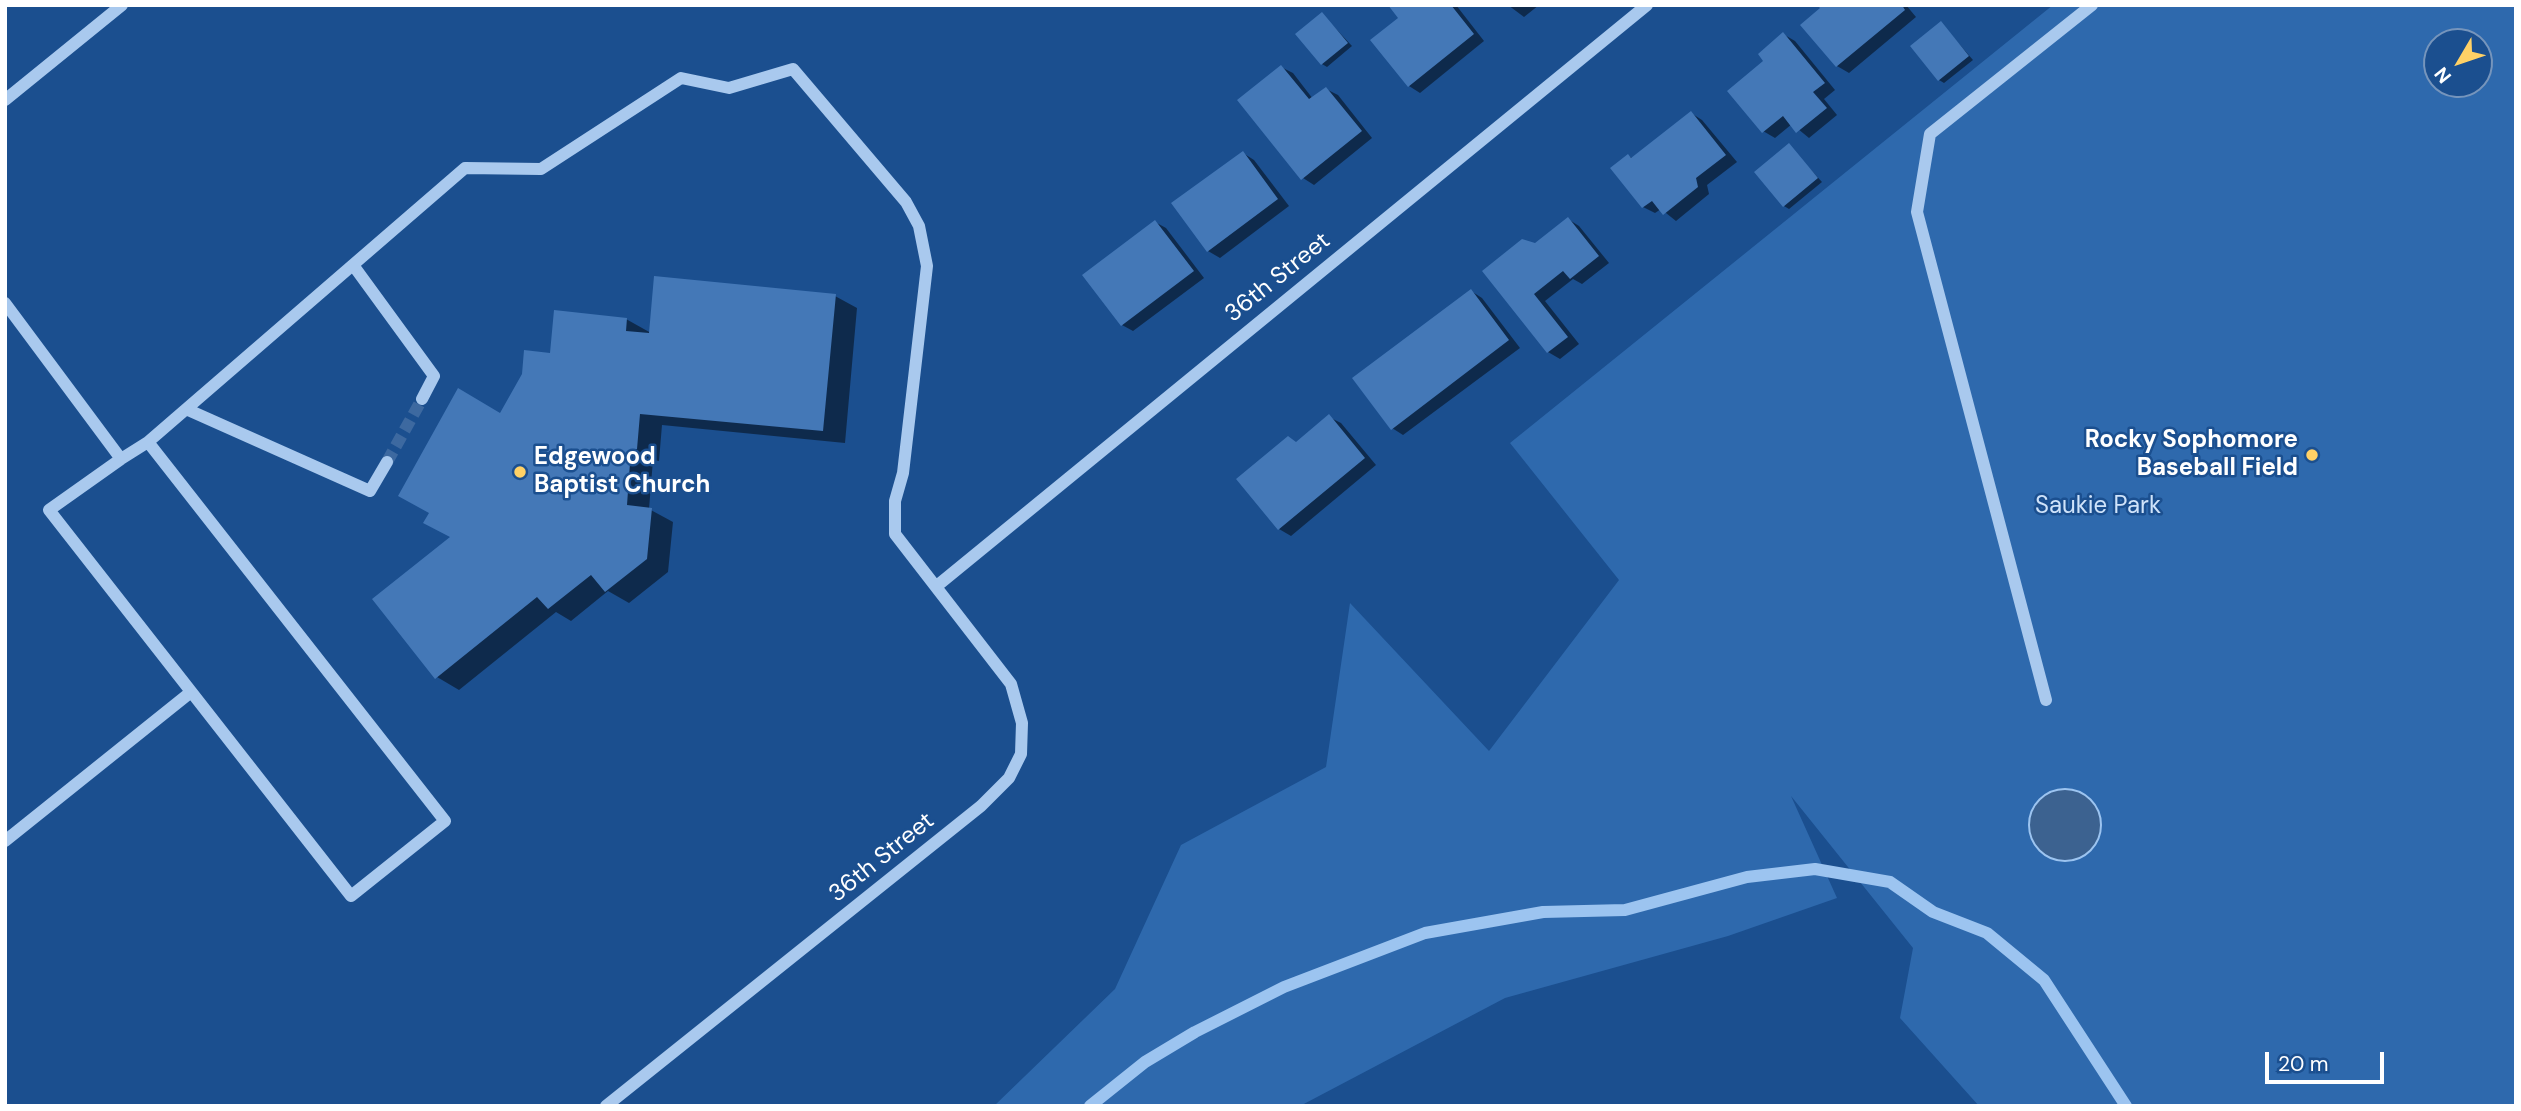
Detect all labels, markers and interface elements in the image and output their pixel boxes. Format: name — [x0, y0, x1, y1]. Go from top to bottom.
north arrow — [2423, 28, 2493, 98]
text: N — [2429, 62, 2457, 89]
street label: 36th Street — [1220, 227, 1336, 329]
place label: Rocky Sophomore Baseball Field — [2085, 427, 2298, 483]
place label: Edgewood Baptist Church — [534, 444, 710, 500]
marker: Rocky Sophomore Baseball Field — [2304, 447, 2320, 463]
marker: Edgewood Baptist Church — [512, 464, 528, 480]
park label: Saukie Park — [2035, 493, 2161, 521]
street label: 36th Street — [824, 807, 940, 909]
scale bar — [2269, 1038, 2388, 1082]
text: 20 m — [2278, 1050, 2329, 1078]

